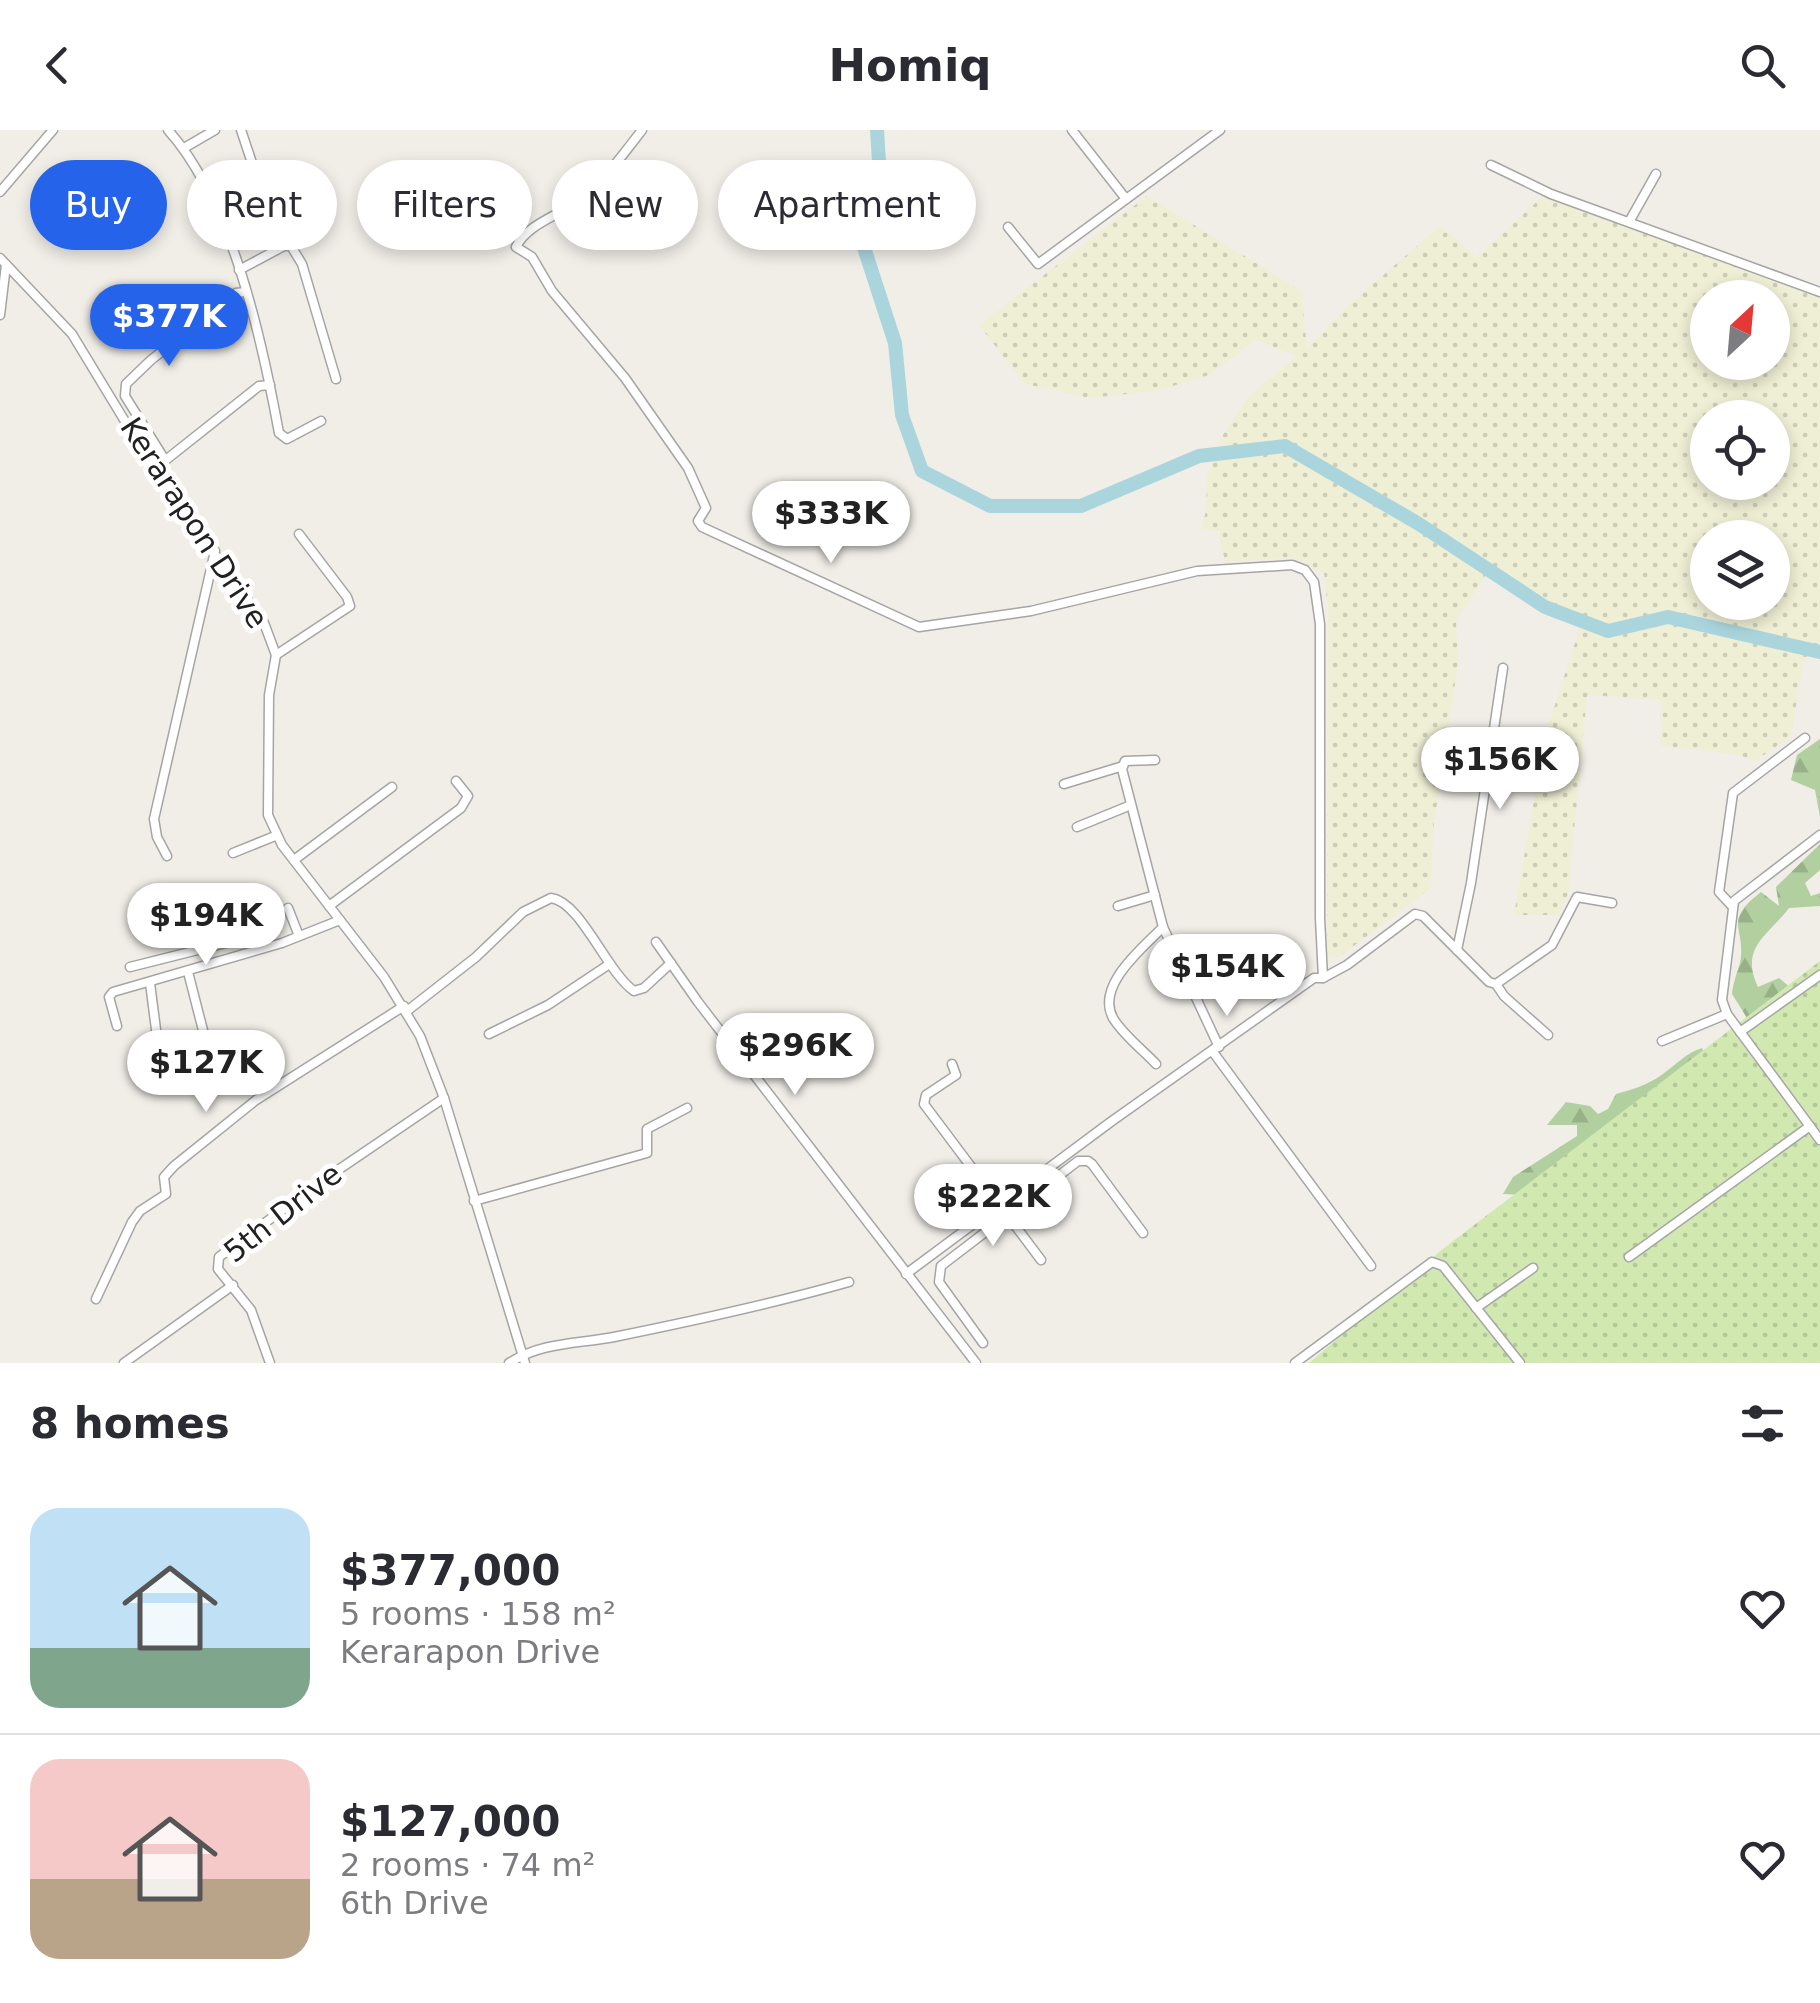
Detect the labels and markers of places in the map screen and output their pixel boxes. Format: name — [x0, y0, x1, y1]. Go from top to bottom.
pin: $377K — [99, 284, 239, 369]
pin: $333K — [761, 481, 901, 566]
pin: $156K — [1430, 727, 1570, 812]
pin: $194K — [136, 883, 276, 968]
pin: $154K — [1157, 934, 1297, 1019]
pin: $296K — [725, 1013, 865, 1098]
pin: $127K — [136, 1030, 276, 1115]
pin: $222K — [923, 1164, 1063, 1249]

